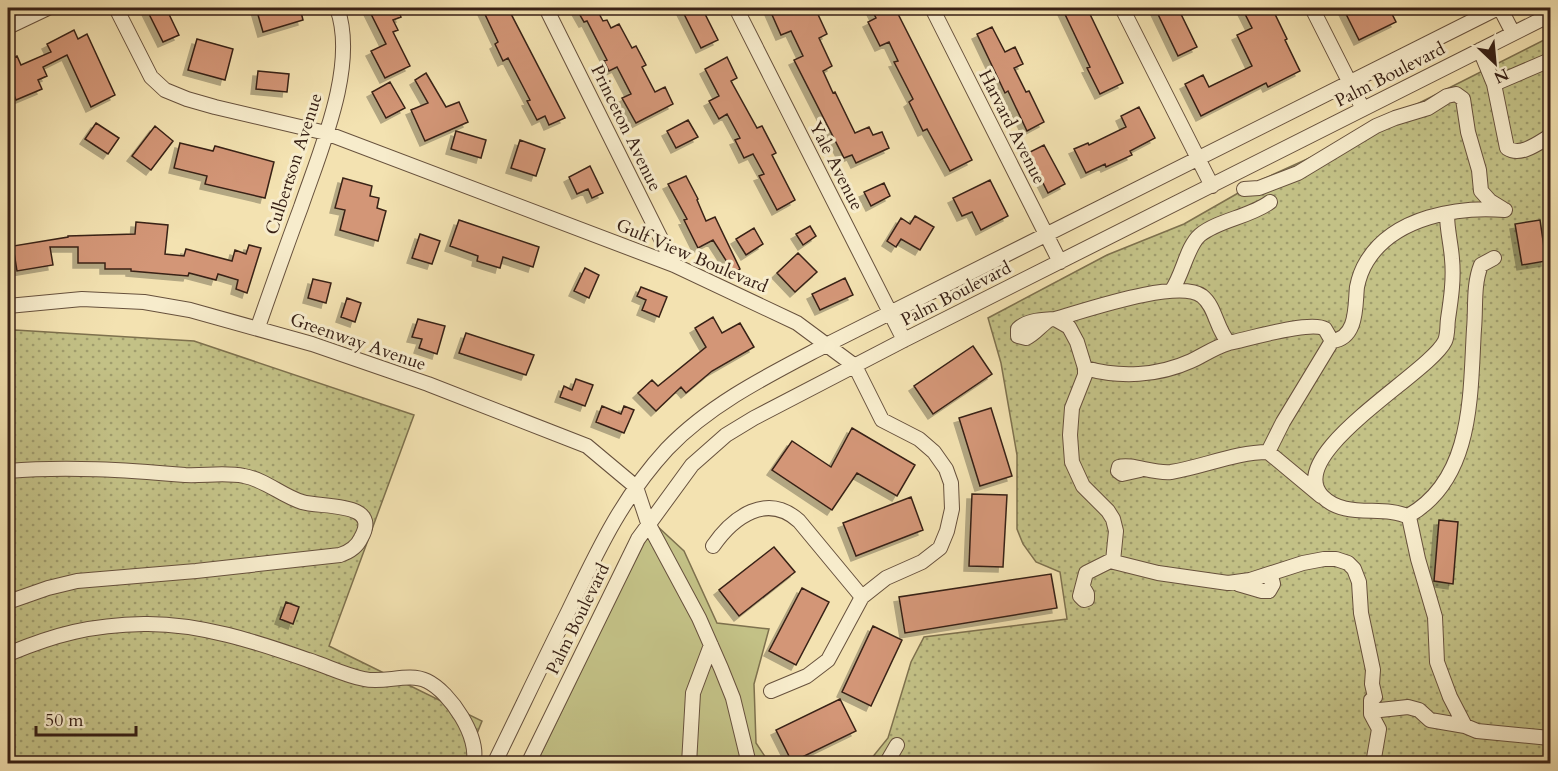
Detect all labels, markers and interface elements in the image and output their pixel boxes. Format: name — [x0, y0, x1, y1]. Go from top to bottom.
north arrow — [1465, 33, 1525, 93]
street label: Palm Boulevard — [1331, 36, 1450, 114]
street label: Princeton Avenue — [585, 61, 667, 195]
text: N — [1490, 63, 1512, 89]
street label: Harvard Avenue — [972, 65, 1052, 189]
street label: Culbertson Avenue — [259, 90, 329, 238]
street label: Yale Avenue — [803, 117, 869, 215]
street label: Gulf View Boulevard — [612, 213, 772, 299]
street label: Palm Boulevard — [897, 255, 1016, 333]
street label: Greenway Avenue — [287, 307, 429, 377]
street label: Palm Boulevard — [540, 559, 616, 679]
scale bar — [36, 699, 136, 737]
text: 50 m — [45, 708, 84, 733]

